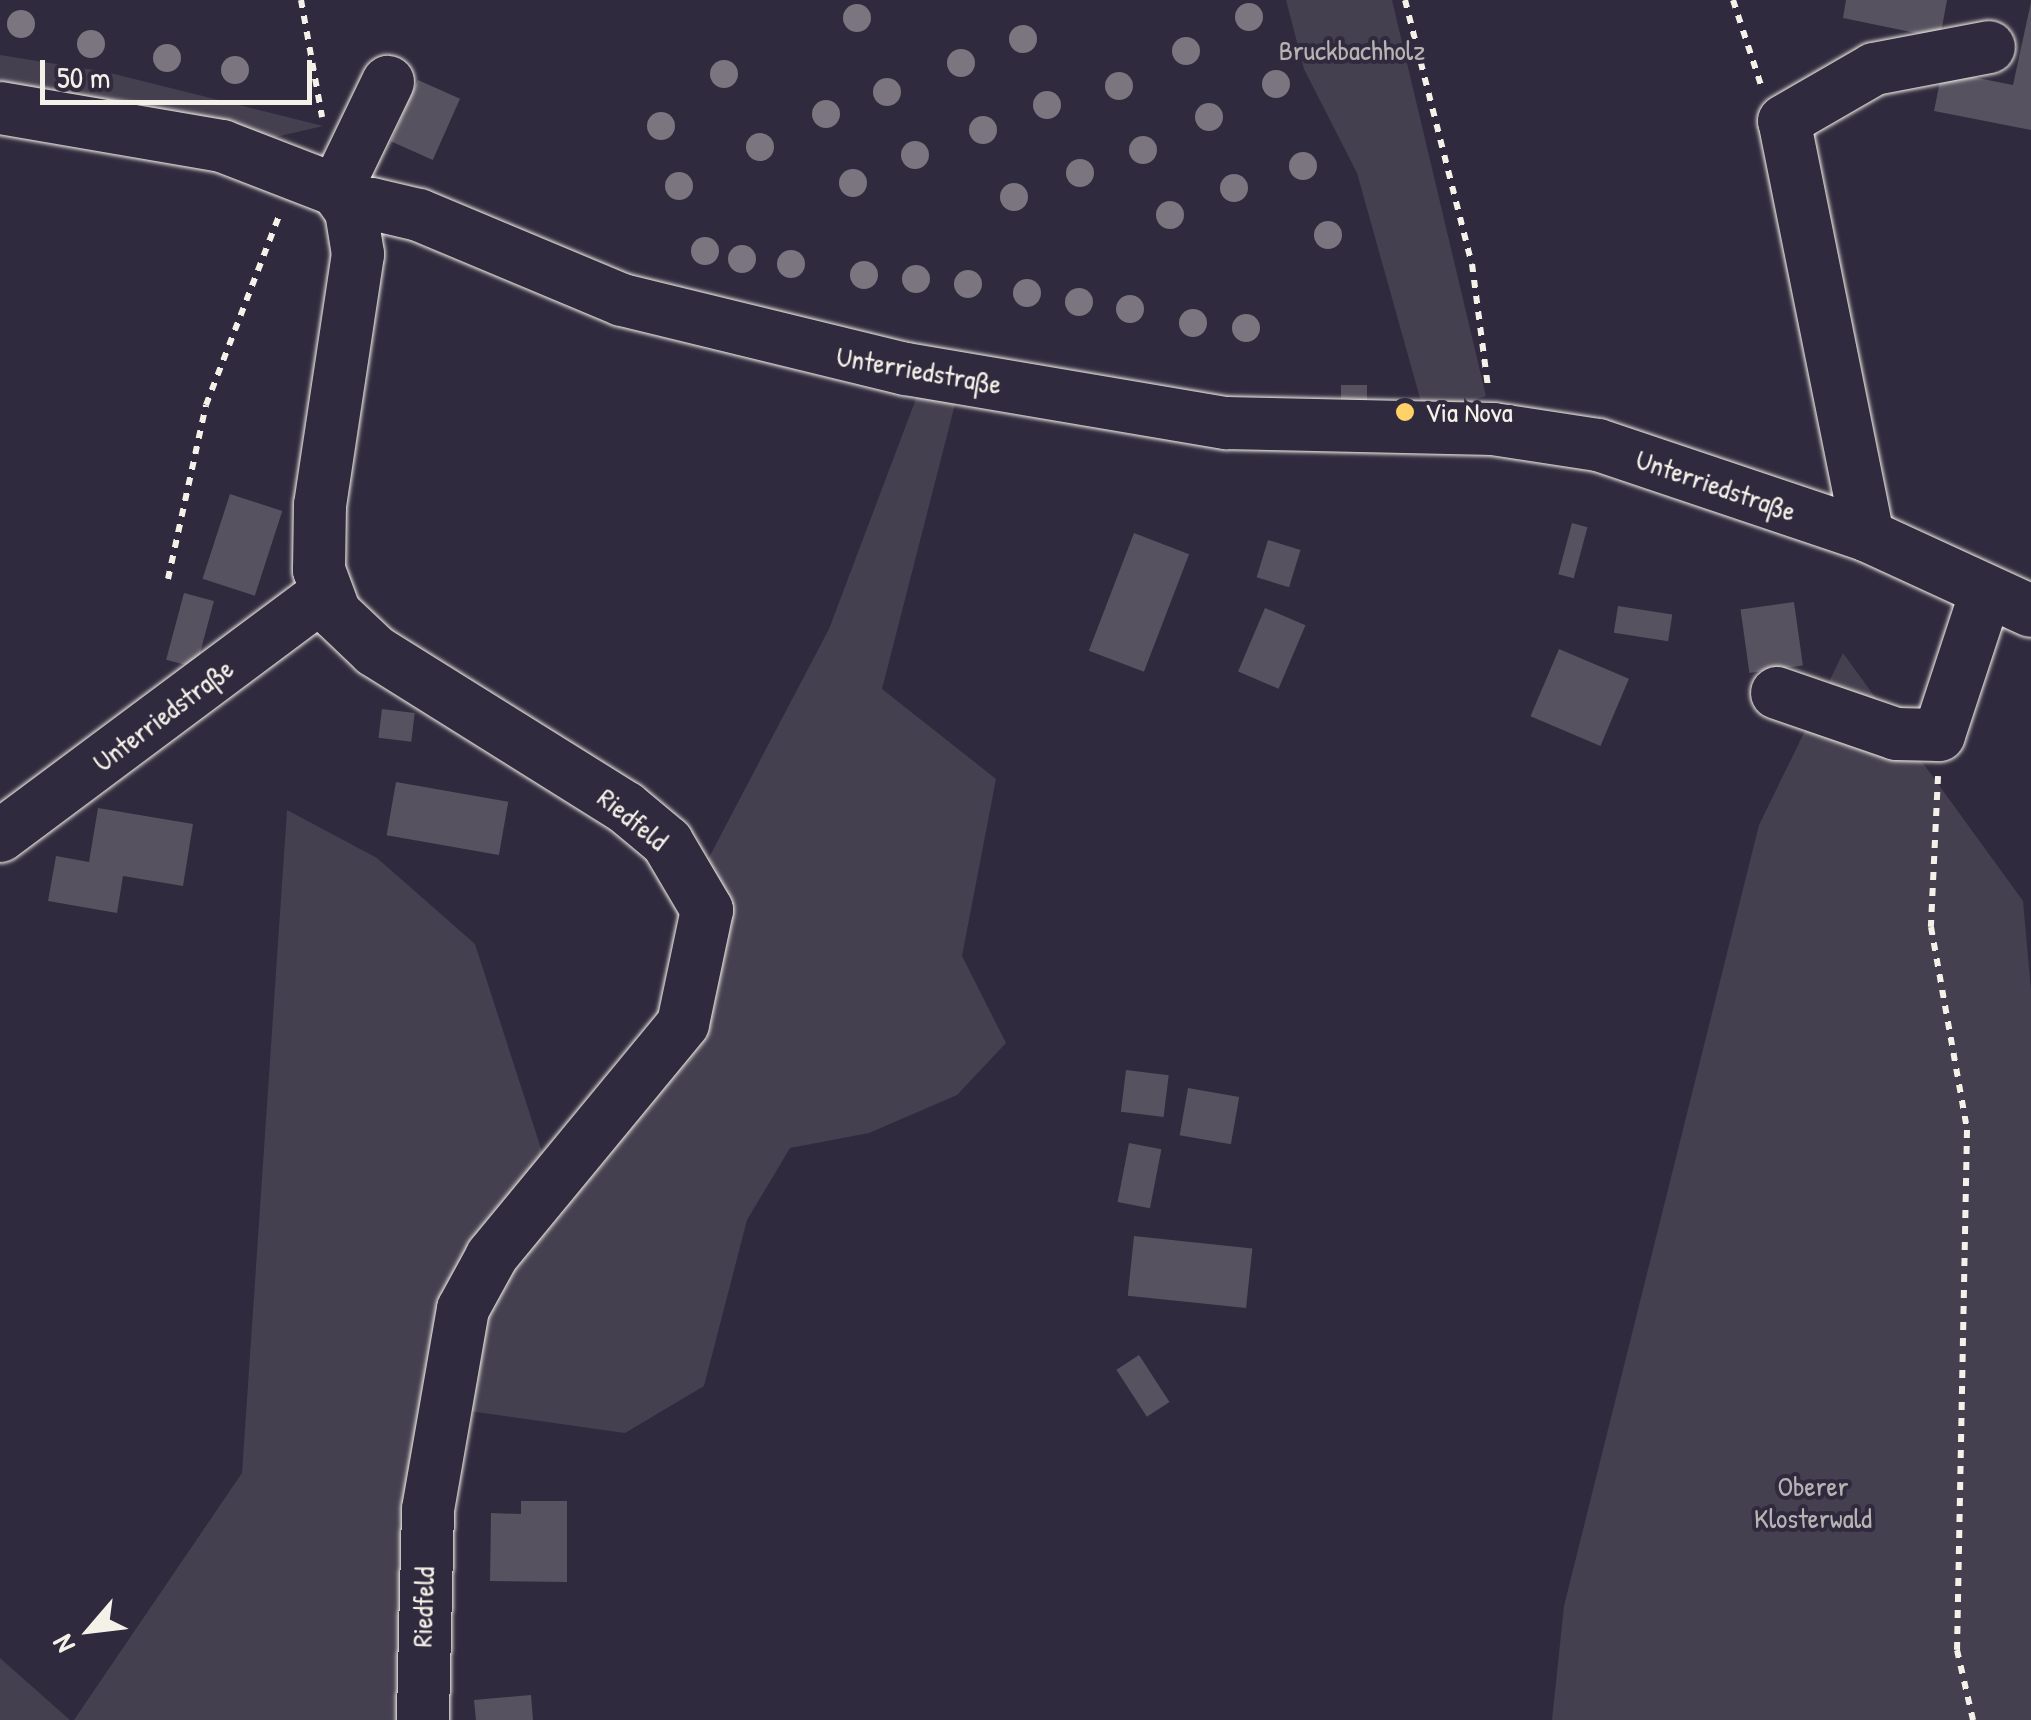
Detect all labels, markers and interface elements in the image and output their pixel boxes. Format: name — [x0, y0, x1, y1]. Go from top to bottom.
park label: Bruckbachholz — [1279, 33, 1425, 67]
scale bar — [45, 40, 318, 102]
text: 50 m — [57, 57, 110, 97]
street label: Unterriedstraße — [834, 339, 1004, 401]
place label: Via Nova — [1425, 395, 1513, 429]
marker: Via Nova — [1394, 401, 1416, 423]
street label: Unterriedstraße — [1632, 442, 1800, 528]
street label: Unterriedstraße — [86, 651, 240, 779]
street label: Riedfeld — [591, 781, 675, 857]
park label: Oberer Klosterwald — [1754, 1469, 1872, 1535]
street label: Riedfeld — [405, 1566, 441, 1648]
north arrow — [40, 1580, 140, 1680]
text: N — [43, 1629, 84, 1660]

